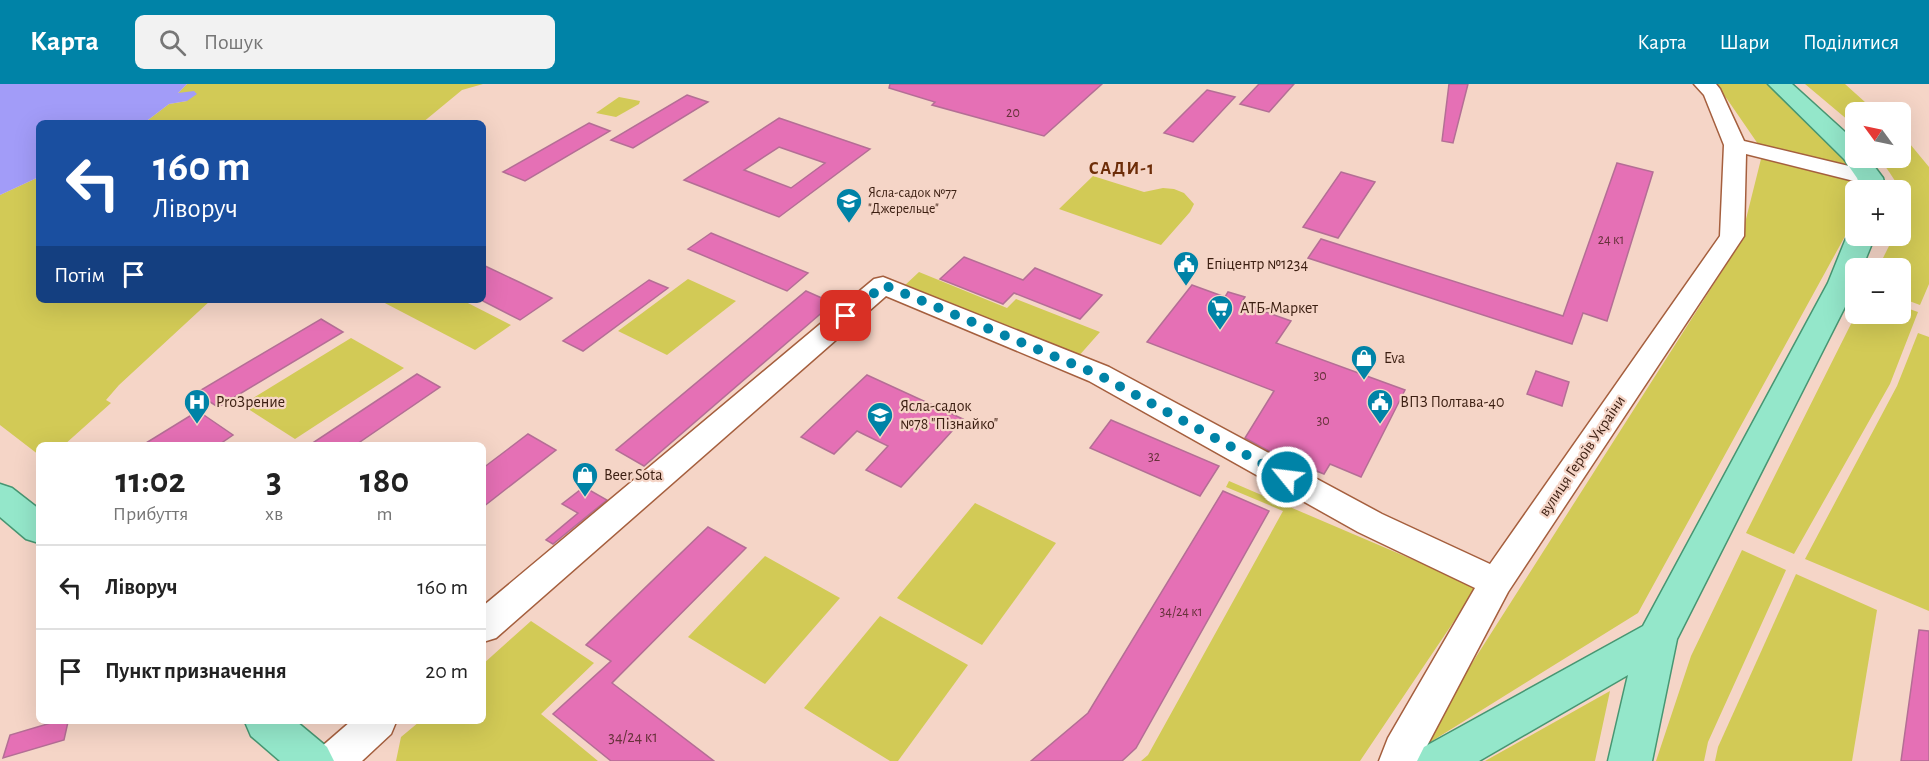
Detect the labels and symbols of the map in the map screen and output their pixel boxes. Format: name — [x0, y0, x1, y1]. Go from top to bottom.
north arrow — [1845, 102, 1911, 168]
house number: 20 — [1006, 106, 1020, 120]
district label: САДИ-1 — [1089, 160, 1155, 178]
school or university icon: Ясла-садок №77 "Джерельце" — [834, 186, 864, 224]
place label: Ясла-садок №77 "Джерельце" — [868, 186, 957, 216]
house number: 24 к1 — [1598, 233, 1624, 247]
public building icon: Епіцентр №1234 — [1171, 249, 1201, 287]
place label: Епіцентр №1234 — [1206, 256, 1308, 272]
pin — [820, 290, 871, 341]
supermarket icon: АТБ-Маркет — [1205, 293, 1235, 331]
place label: АТБ-Маркет — [1240, 300, 1318, 316]
shop icon: Eva — [1349, 343, 1379, 381]
place label: Eva — [1384, 350, 1405, 366]
house number: 30 — [1313, 369, 1327, 383]
hospital icon: ProЗрение — [182, 387, 212, 425]
public building icon: ВПЗ Полтава-40 — [1365, 387, 1395, 425]
street label: вулиця Героїв України — [1536, 393, 1629, 520]
place label: ProЗрение — [216, 394, 285, 410]
place label: ВПЗ Полтава-40 — [1400, 394, 1505, 410]
place label: Ясла-садок №78 "Пізнайко" — [900, 398, 998, 432]
school or university icon: Ясла-садок №78 "Пізнайко" — [865, 400, 895, 438]
house number: 30 — [1316, 414, 1330, 428]
position arrow — [1255, 445, 1319, 509]
house number: 32 — [1148, 450, 1160, 464]
shop icon: Beer Sota — [570, 460, 600, 498]
place label: Beer Sota — [604, 467, 663, 483]
house number: 34/24 к1 — [1159, 605, 1203, 619]
house number: 34/24 к1 — [608, 729, 658, 745]

